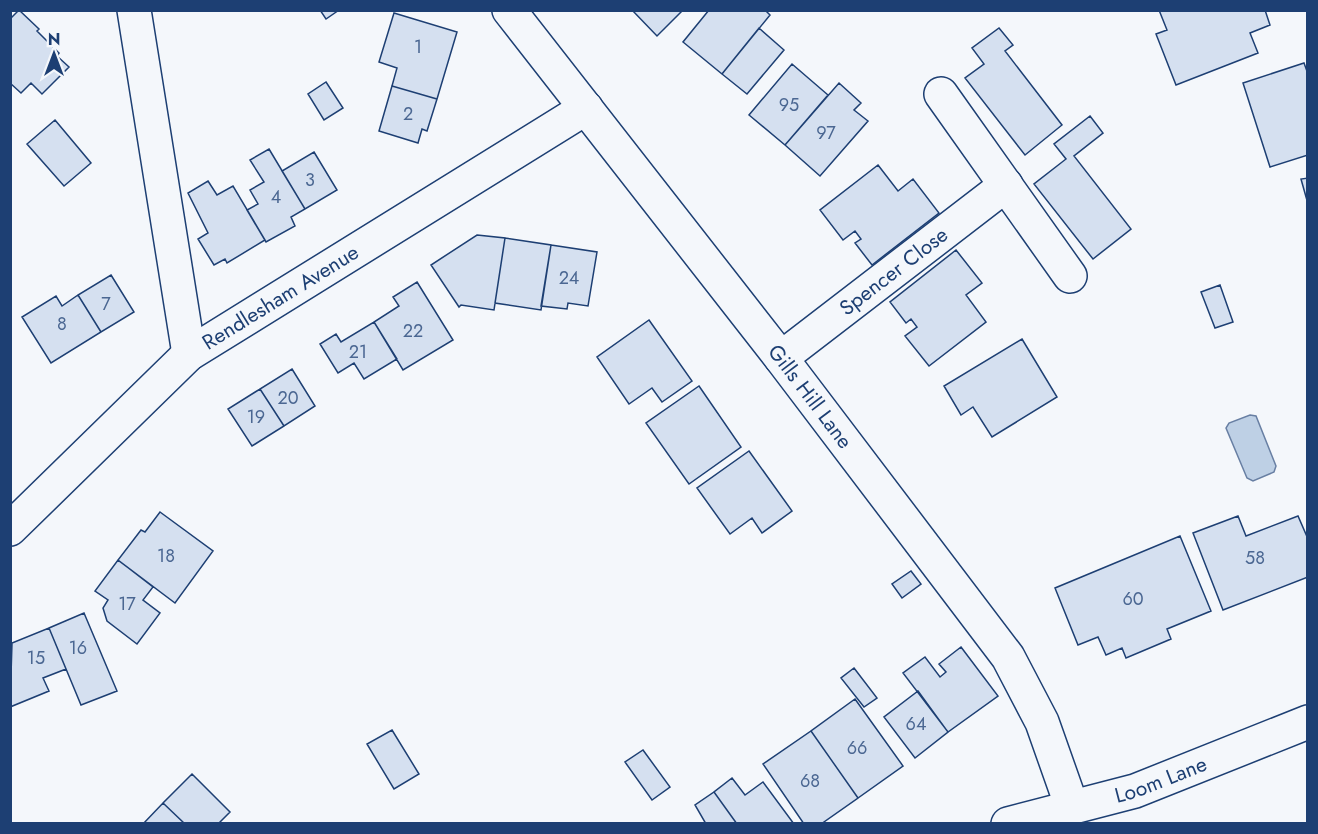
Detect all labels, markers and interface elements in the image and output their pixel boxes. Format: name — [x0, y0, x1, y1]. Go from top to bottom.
north arrow — [24, 24, 84, 84]
text: N — [48, 28, 60, 51]
house number: 1 — [414, 34, 422, 60]
house number: 95 — [779, 92, 799, 118]
house number: 2 — [403, 101, 413, 127]
house number: 97 — [816, 120, 836, 146]
house number: 3 — [305, 167, 315, 193]
house number: 4 — [271, 184, 281, 210]
street label: Spencer Close — [833, 220, 954, 323]
street label: Rendlesham Avenue — [197, 237, 365, 357]
house number: 24 — [559, 265, 579, 291]
house number: 7 — [101, 291, 111, 317]
house number: 8 — [57, 311, 67, 337]
house number: 22 — [403, 318, 423, 344]
street label: Gills Hill Lane — [761, 338, 860, 455]
house number: 21 — [349, 339, 367, 365]
house number: 20 — [277, 385, 299, 411]
house number: 19 — [247, 404, 265, 430]
house number: 18 — [157, 543, 175, 569]
house number: 58 — [1245, 545, 1265, 571]
house number: 60 — [1122, 586, 1144, 612]
house number: 17 — [118, 591, 136, 617]
house number: 16 — [69, 635, 87, 661]
house number: 15 — [27, 645, 45, 671]
house number: 64 — [906, 711, 926, 737]
house number: 66 — [847, 735, 867, 761]
street label: Loom Lane — [1111, 749, 1211, 811]
house number: 68 — [800, 768, 820, 794]

